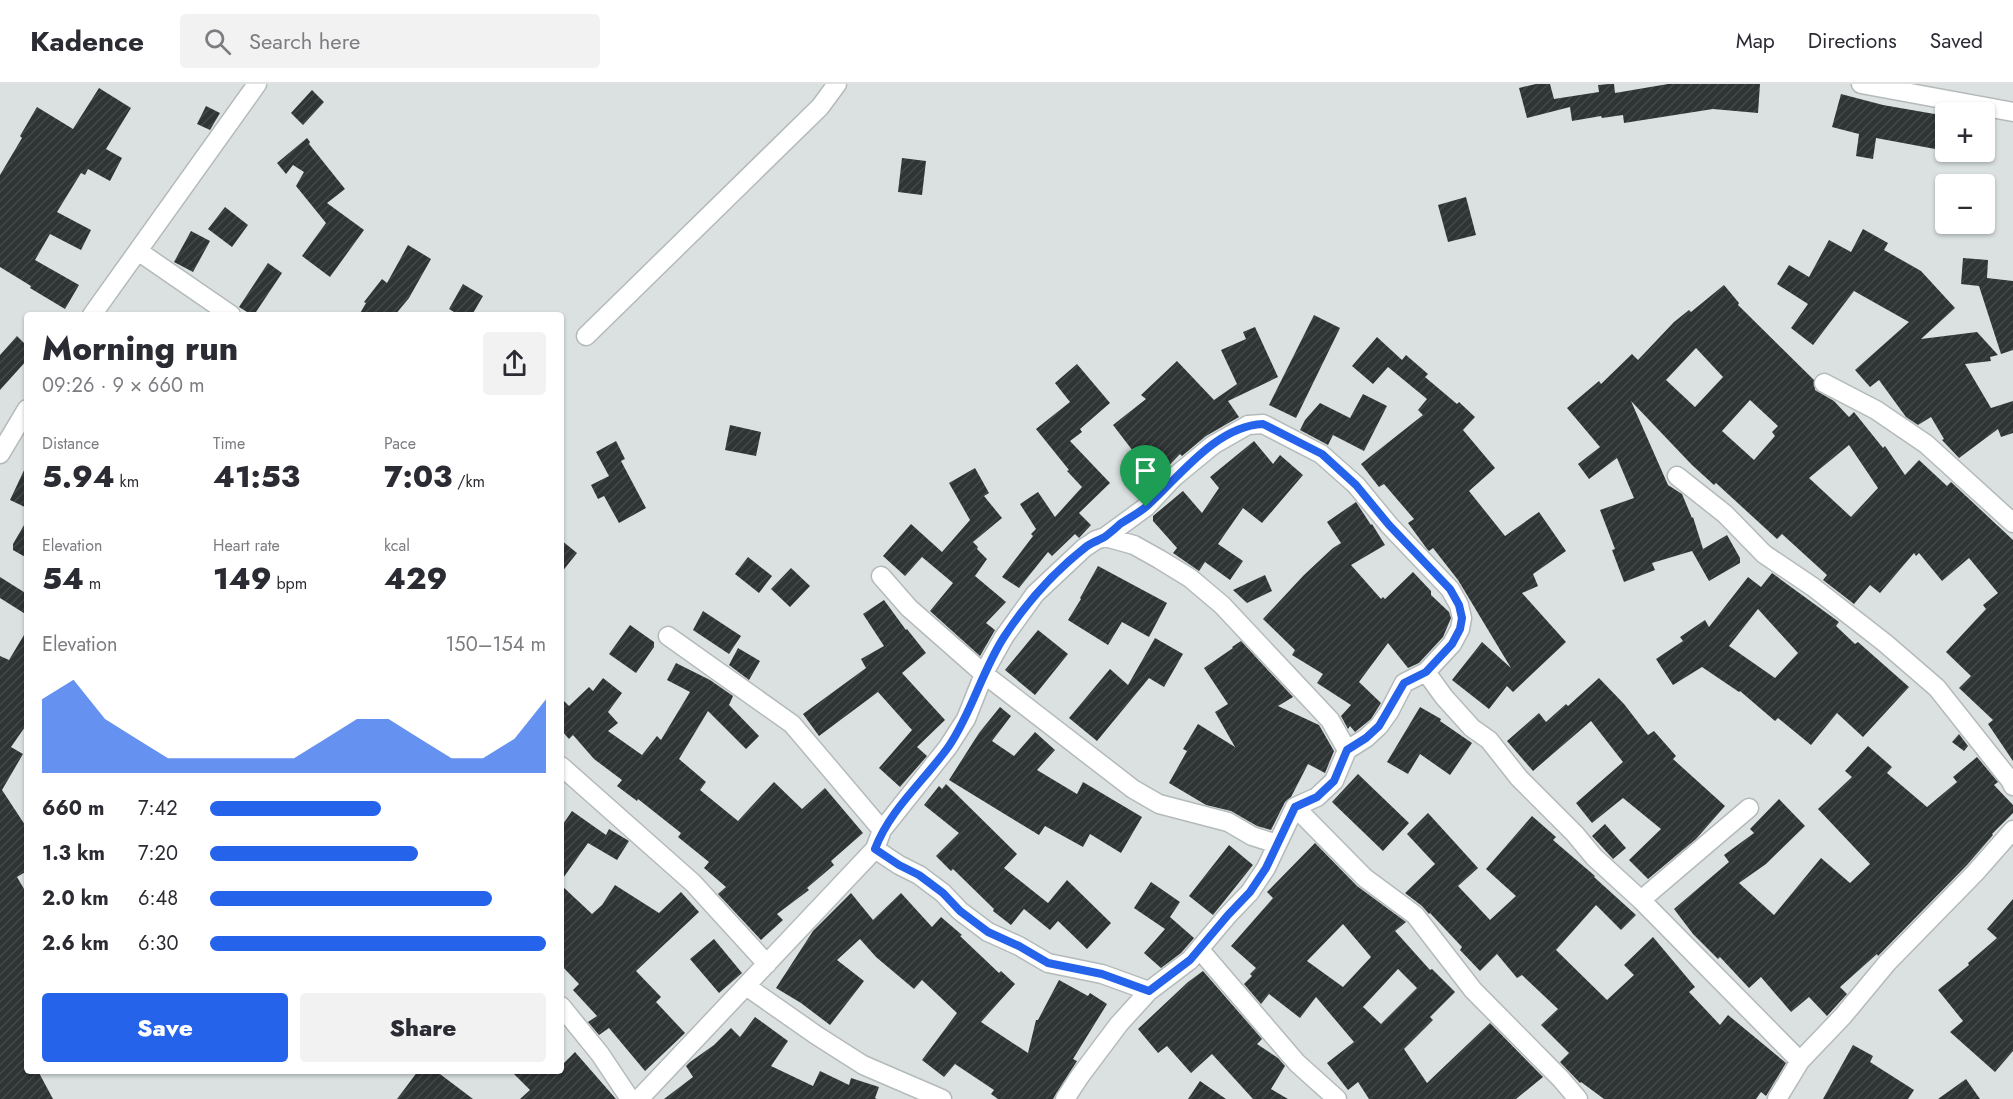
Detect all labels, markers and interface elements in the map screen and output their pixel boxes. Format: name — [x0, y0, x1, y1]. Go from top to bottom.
search box — [180, 14, 600, 68]
text: Kadence — [30, 21, 144, 62]
icon: search — [201, 25, 234, 58]
text: Search here — [249, 25, 360, 57]
text: Map — [1736, 26, 1775, 56]
text: Directions — [1808, 26, 1897, 56]
text: Saved — [1930, 26, 1983, 56]
map controls — [1935, 102, 1995, 234]
button: + — [1935, 102, 1995, 162]
button: − — [1935, 174, 1995, 234]
text: Morning run — [42, 325, 238, 372]
button: share — [483, 332, 546, 395]
text: 09:26 · 9 × 660 m — [42, 371, 205, 400]
text: Distance — [42, 432, 99, 455]
text: Time — [213, 432, 245, 455]
text: Pace — [384, 432, 416, 455]
pin — [1120, 445, 1171, 507]
icon: arrive — [1129, 454, 1162, 487]
text: 5.94 — [42, 455, 115, 498]
text: 41:53 — [213, 455, 300, 498]
text: 7:03 — [384, 455, 452, 498]
text: km — [115, 470, 139, 493]
text: /km — [452, 470, 485, 493]
text: Elevation — [42, 534, 102, 557]
text: Heart rate — [213, 534, 280, 557]
text: kcal — [384, 534, 410, 557]
text: 54 — [42, 557, 84, 600]
text: 149 — [213, 557, 272, 600]
text: 429 — [384, 557, 447, 600]
text: m — [84, 572, 101, 595]
text: bpm — [272, 572, 307, 595]
text: Elevation — [42, 630, 117, 659]
text: 150–154 m — [445, 630, 546, 659]
text: 660 m — [42, 794, 104, 823]
text: 7:42 — [138, 794, 178, 823]
text: 1.3 km — [42, 839, 105, 868]
text: 7:20 — [138, 839, 178, 868]
text: 2.0 km — [42, 884, 109, 913]
text: 6:48 — [138, 884, 178, 913]
text: 2.6 km — [42, 929, 109, 958]
text: 6:30 — [138, 929, 178, 958]
button: Save — [42, 993, 288, 1062]
button: Share — [300, 993, 546, 1062]

